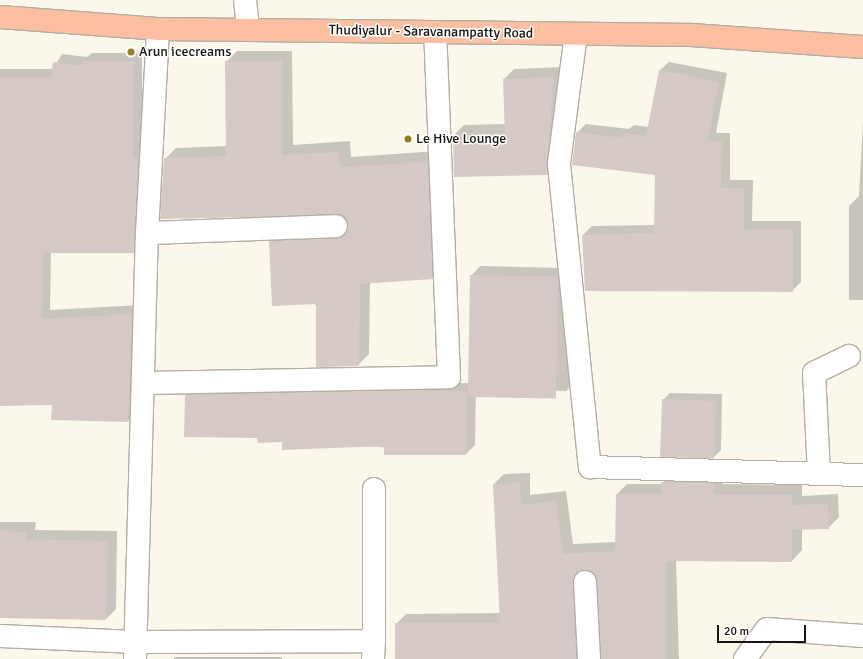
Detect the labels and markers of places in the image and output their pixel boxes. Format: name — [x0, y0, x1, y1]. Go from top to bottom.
place label: Arun icecreams — [139, 44, 231, 60]
marker: Arun icecreams — [126, 47, 136, 57]
place label: Le Hive Lounge — [416, 131, 506, 147]
marker: Le Hive Lounge — [403, 134, 413, 144]

